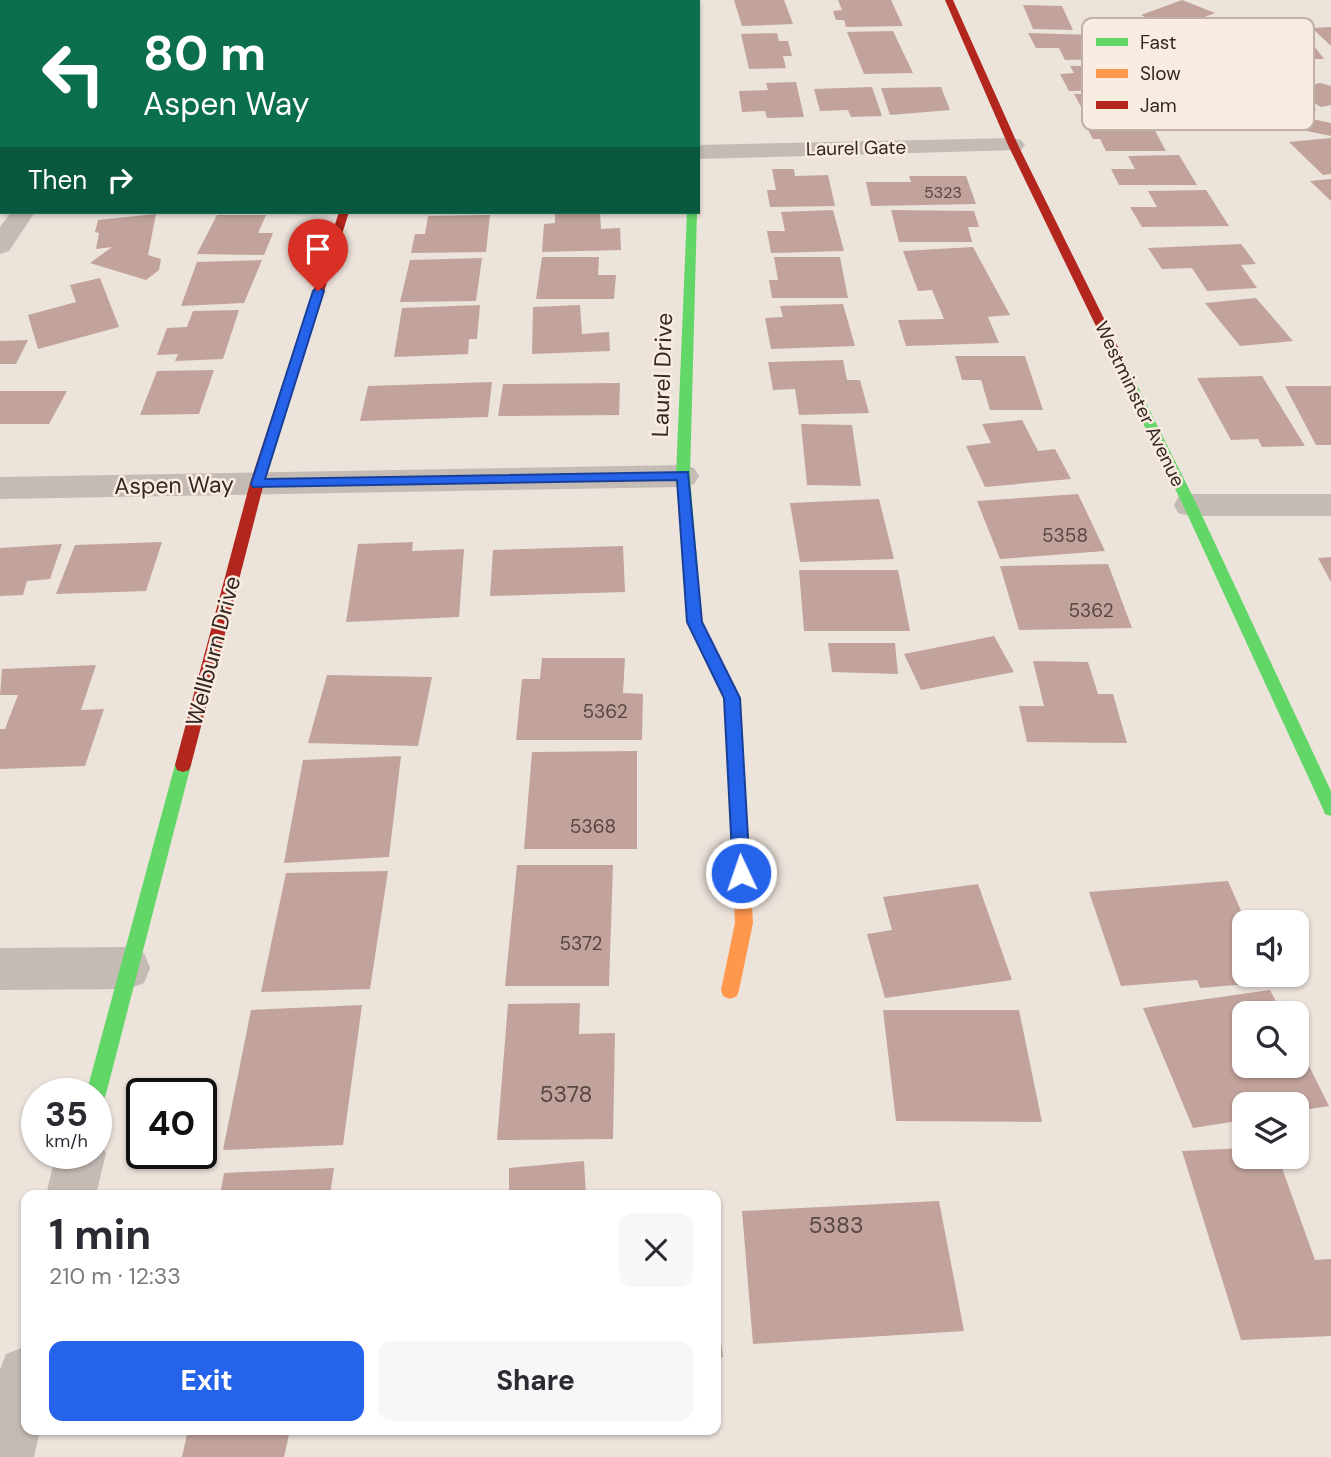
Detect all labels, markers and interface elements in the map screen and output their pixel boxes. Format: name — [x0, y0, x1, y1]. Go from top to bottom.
legend — [1082, 18, 1314, 130]
text: 80 m — [143, 21, 266, 85]
icon: left — [28, 28, 119, 119]
text: Fast — [1140, 30, 1176, 55]
text: Slow — [1140, 61, 1181, 86]
text: Aspen Way — [143, 83, 310, 125]
text: Jam — [1140, 93, 1177, 118]
street label: Laurel Gate — [806, 135, 906, 161]
icon: right — [101, 161, 139, 199]
text: Then — [28, 163, 87, 197]
house number: 5323 — [924, 182, 962, 203]
pin — [288, 219, 348, 291]
icon: arrive — [299, 230, 337, 268]
street label: Laurel Drive — [645, 312, 679, 438]
street label: Westminster Avenue — [1089, 317, 1191, 491]
street label: Aspen Way — [114, 469, 234, 501]
house number: 5358 — [1042, 523, 1088, 548]
street label: Wellburn Drive — [179, 573, 247, 729]
house number: 5362 — [1068, 598, 1114, 623]
house number: 5362 — [582, 699, 628, 724]
house number: 5368 — [570, 814, 616, 839]
position arrow — [704, 836, 778, 910]
map controls — [1232, 910, 1309, 1169]
button: sound — [1232, 910, 1309, 987]
house number: 5372 — [559, 931, 603, 956]
button: search — [1232, 1001, 1309, 1078]
speed limit sign: 40 — [126, 1078, 217, 1169]
house number: 5378 — [539, 1079, 593, 1109]
text: 35 — [45, 1091, 88, 1137]
button: layers — [1232, 1092, 1309, 1169]
text: km/h — [45, 1129, 88, 1153]
text: 1 min — [49, 1207, 151, 1262]
house number: 5383 — [808, 1210, 864, 1240]
button: close — [619, 1213, 693, 1287]
text: 210 m · 12:33 — [49, 1261, 181, 1291]
button: Exit — [49, 1341, 364, 1421]
button: Share — [378, 1341, 693, 1421]

